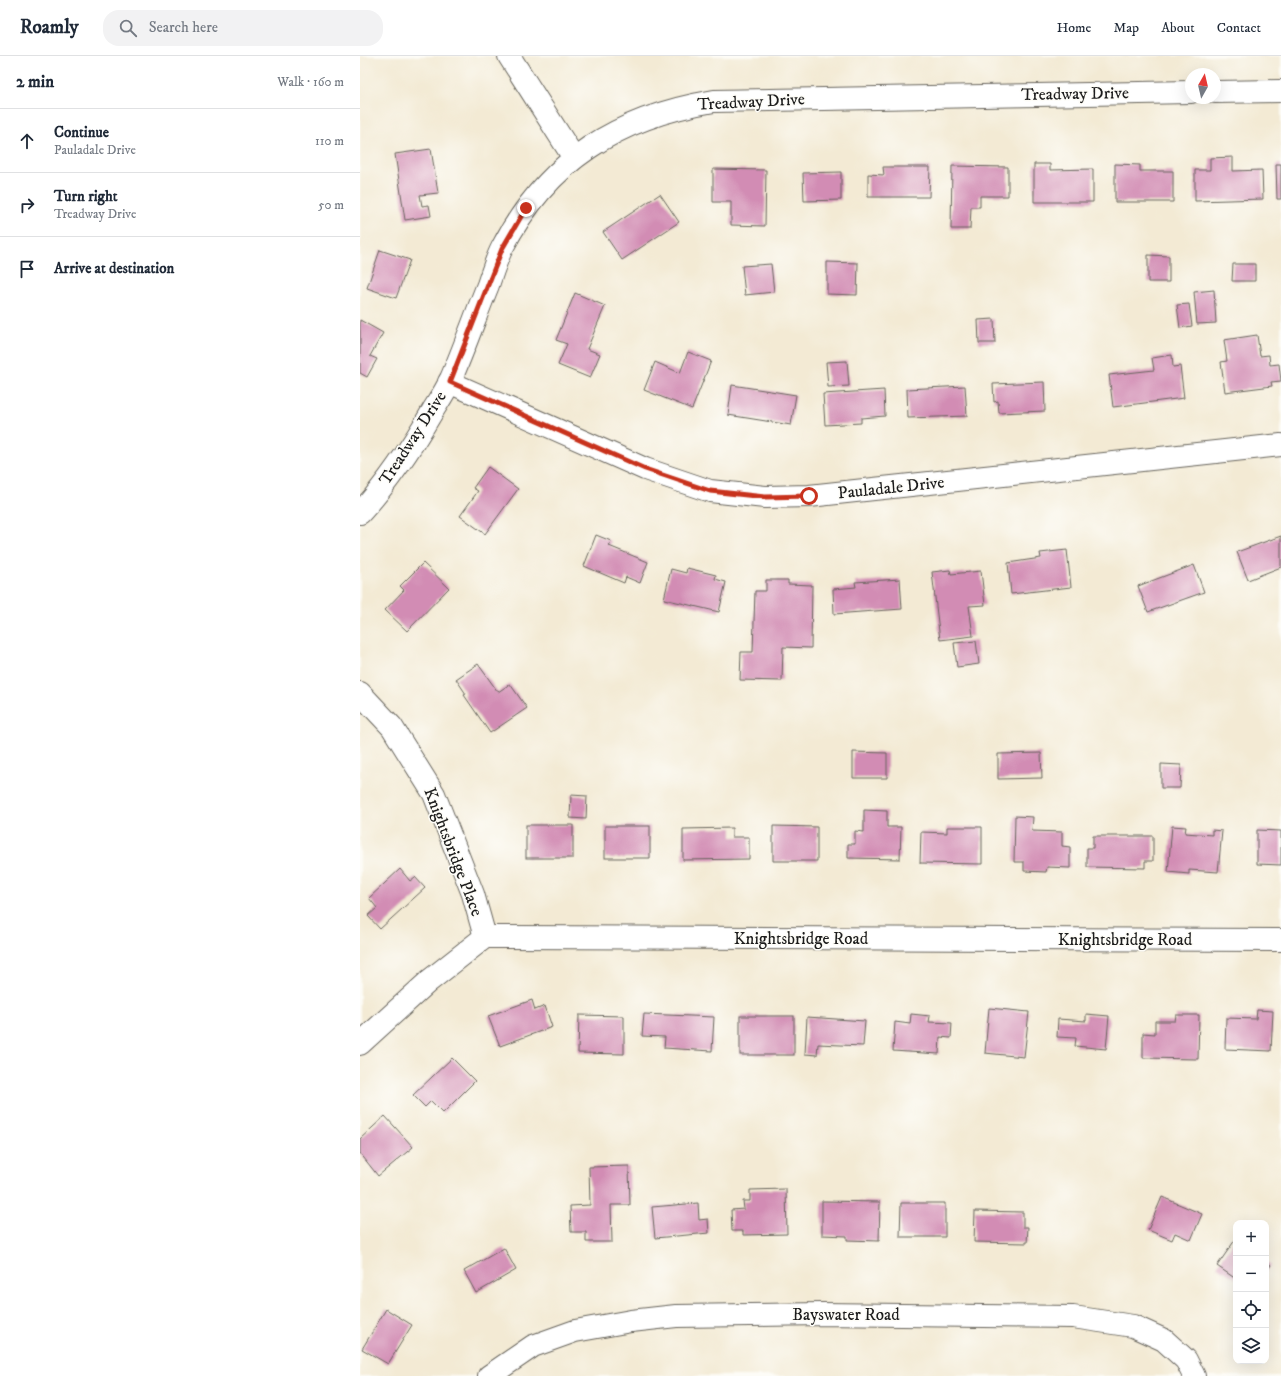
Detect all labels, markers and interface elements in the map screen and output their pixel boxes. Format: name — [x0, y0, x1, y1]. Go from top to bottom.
search box — [103, 10, 383, 46]
text: Roamly — [20, 16, 79, 39]
icon: search — [117, 17, 139, 39]
text: Search here — [149, 18, 218, 37]
text: Home — [1057, 19, 1091, 37]
text: Map — [1113, 19, 1139, 37]
text: About — [1161, 19, 1195, 37]
text: Contact — [1217, 19, 1261, 37]
north arrow — [1185, 68, 1221, 104]
text: 2 min — [16, 71, 54, 93]
text: Walk · 160 m — [277, 74, 344, 90]
street label: Treadway Drive — [1021, 82, 1129, 106]
street label: Treadway Drive — [697, 88, 805, 116]
text: Continue — [54, 123, 109, 142]
icon: ahead — [16, 130, 38, 152]
text: 110 m — [315, 133, 344, 149]
text: Pauladale Drive — [54, 142, 136, 158]
text: Turn right — [54, 187, 117, 206]
icon: right — [16, 194, 38, 216]
text: 50 m — [318, 197, 344, 213]
route end — [517, 199, 535, 217]
text: Treadway Drive — [54, 206, 136, 222]
icon: arrive — [16, 258, 38, 280]
text: Arrive at destination — [54, 259, 174, 278]
street label: Treadway Drive — [374, 387, 452, 489]
street label: Pauladale Drive — [837, 471, 945, 505]
route start — [800, 487, 818, 505]
street label: Knightsbridge Place — [418, 785, 488, 919]
street label: Knightsbridge Road — [734, 928, 869, 950]
street label: Knightsbridge Road — [1058, 929, 1193, 951]
map controls — [1233, 1220, 1269, 1364]
button: + — [1233, 1220, 1269, 1256]
button: − — [1233, 1256, 1269, 1292]
button: locate — [1233, 1292, 1269, 1328]
street label: Bayswater Road — [792, 1304, 900, 1326]
button: layers — [1233, 1328, 1269, 1364]

